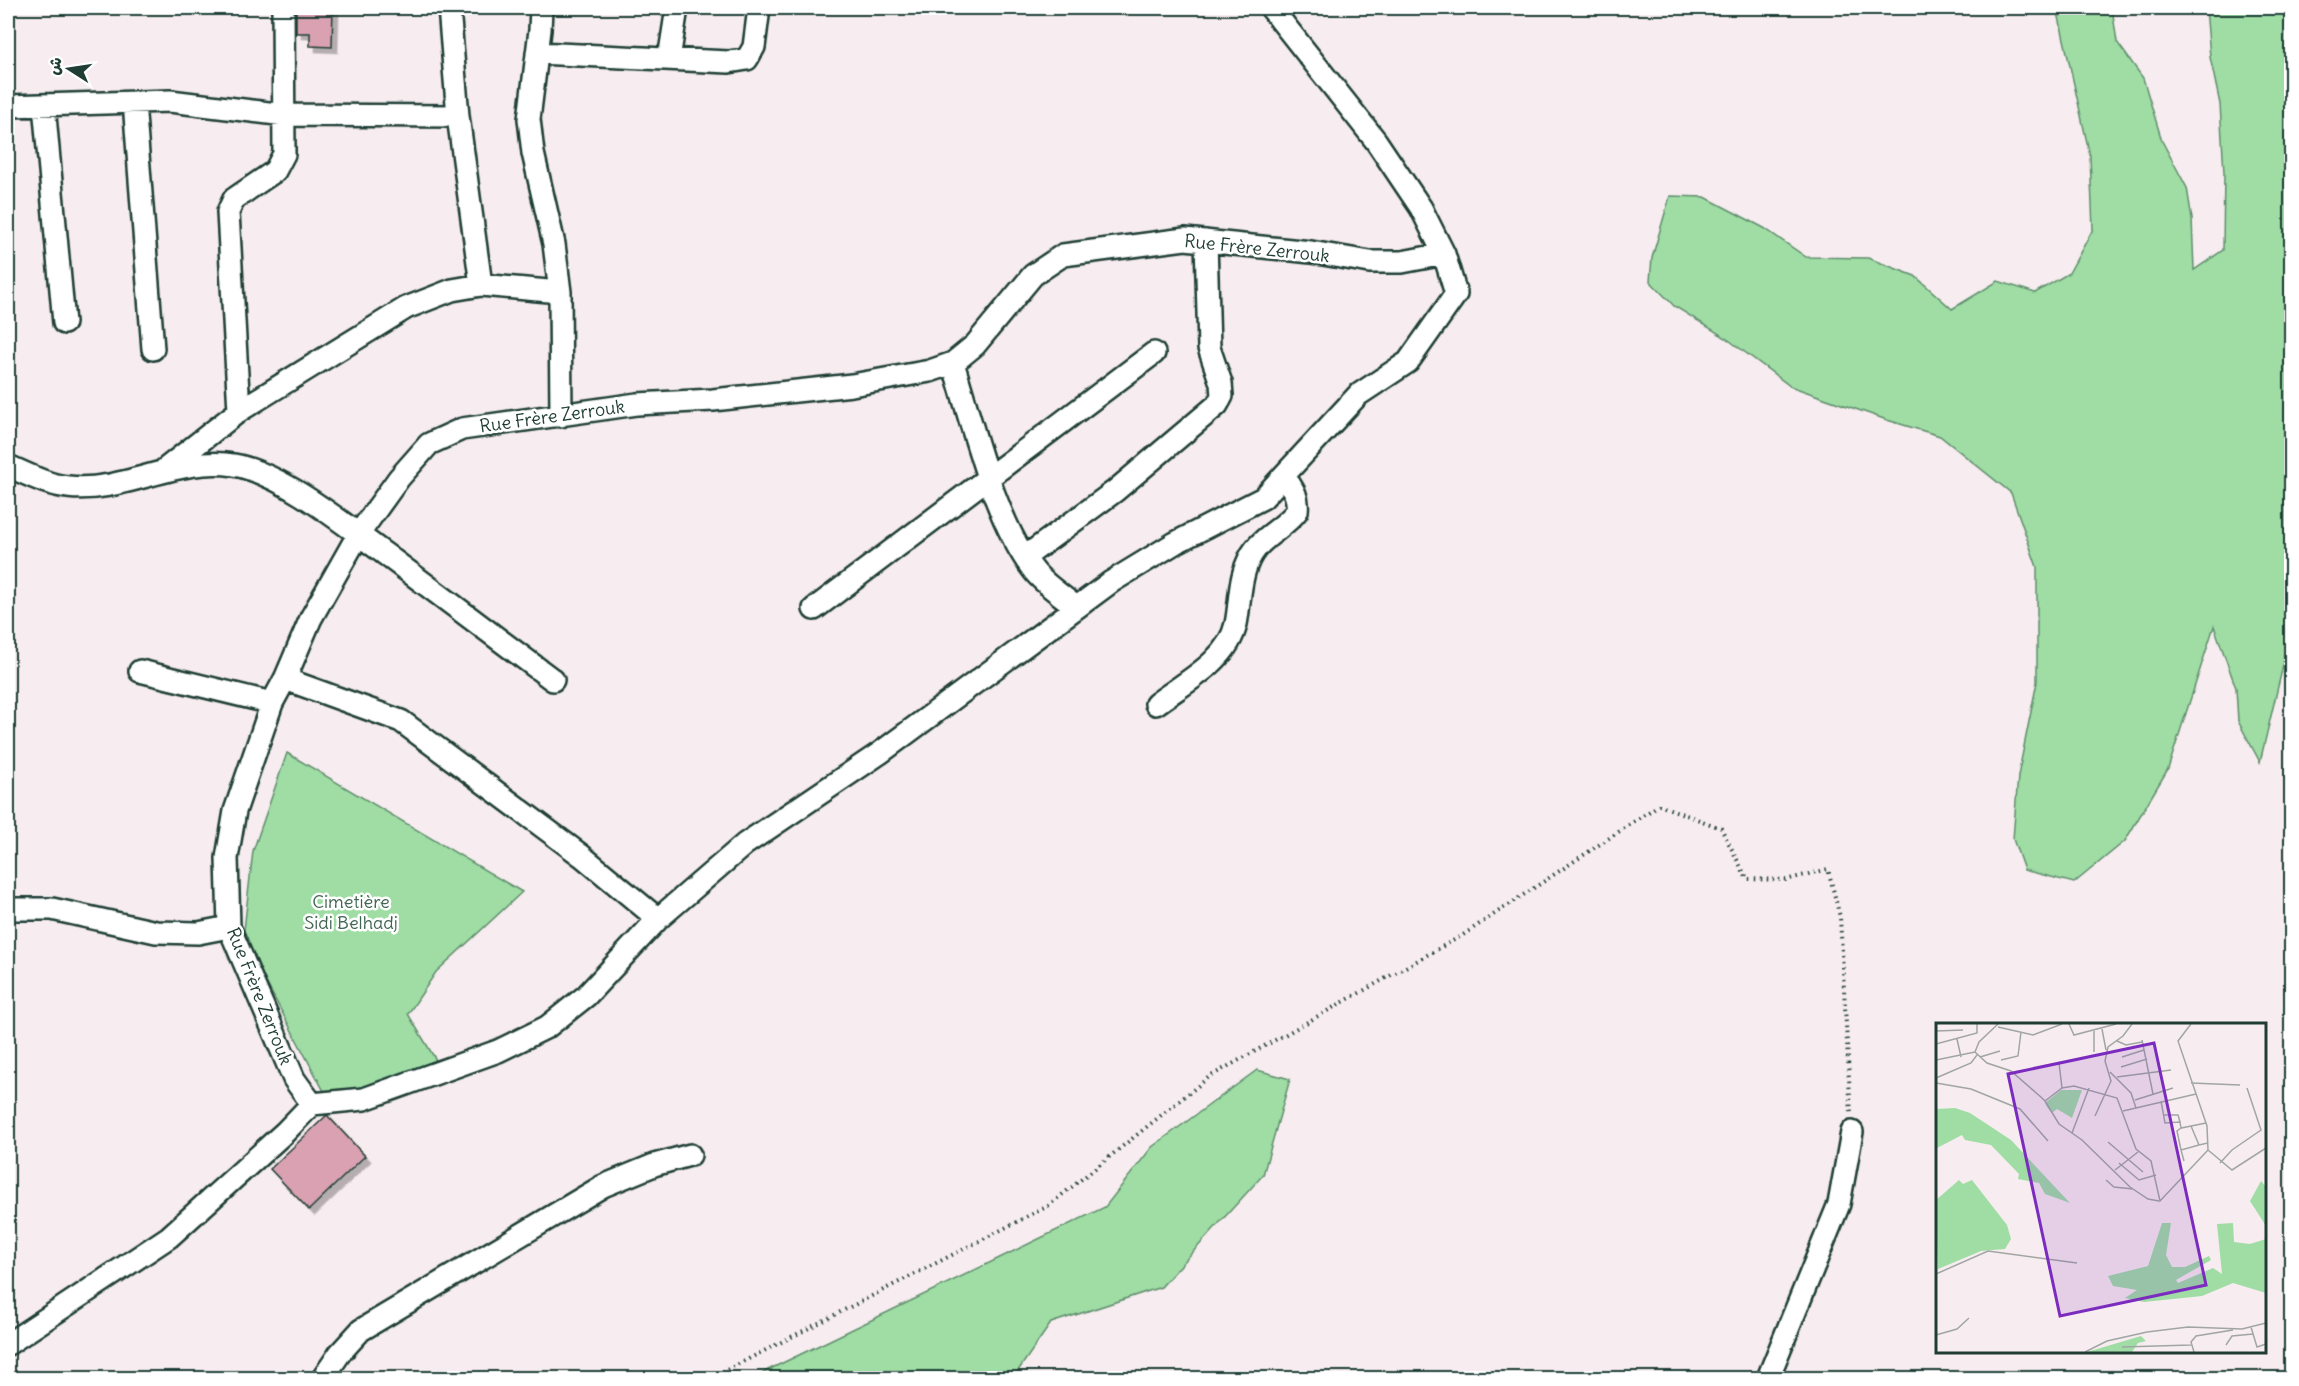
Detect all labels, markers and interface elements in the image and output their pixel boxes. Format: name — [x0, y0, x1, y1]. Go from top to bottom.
north arrow — [39, 39, 99, 99]
text: ش — [43, 55, 66, 77]
street label: Rue Frère Zerrouk — [1183, 229, 1331, 267]
street label: Rue Frère Zerrouk — [478, 394, 626, 438]
park label: Cimetière Sidi Belhadj — [304, 890, 398, 934]
street label: Rue Frère Zerrouk — [222, 924, 298, 1068]
inset map — [1936, 1023, 2266, 1353]

